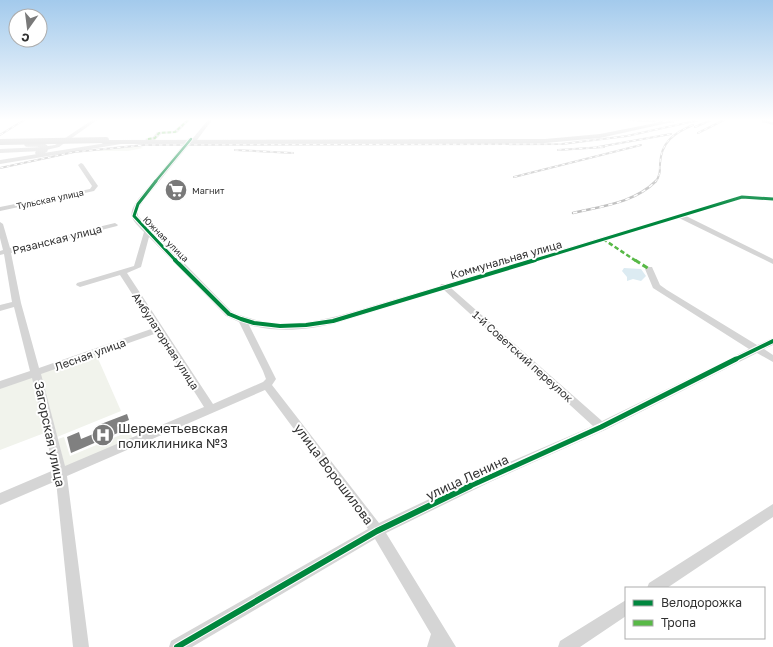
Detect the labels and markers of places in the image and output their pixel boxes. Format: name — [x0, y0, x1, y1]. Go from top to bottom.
supermarket icon: Магнит — [163, 177, 189, 203]
place label: Магнит — [192, 185, 225, 196]
place label: Шереметьевская поликлиника №3 — [118, 420, 228, 451]
hospital icon: Шереметьевская поликлиника №3 — [90, 422, 116, 448]

